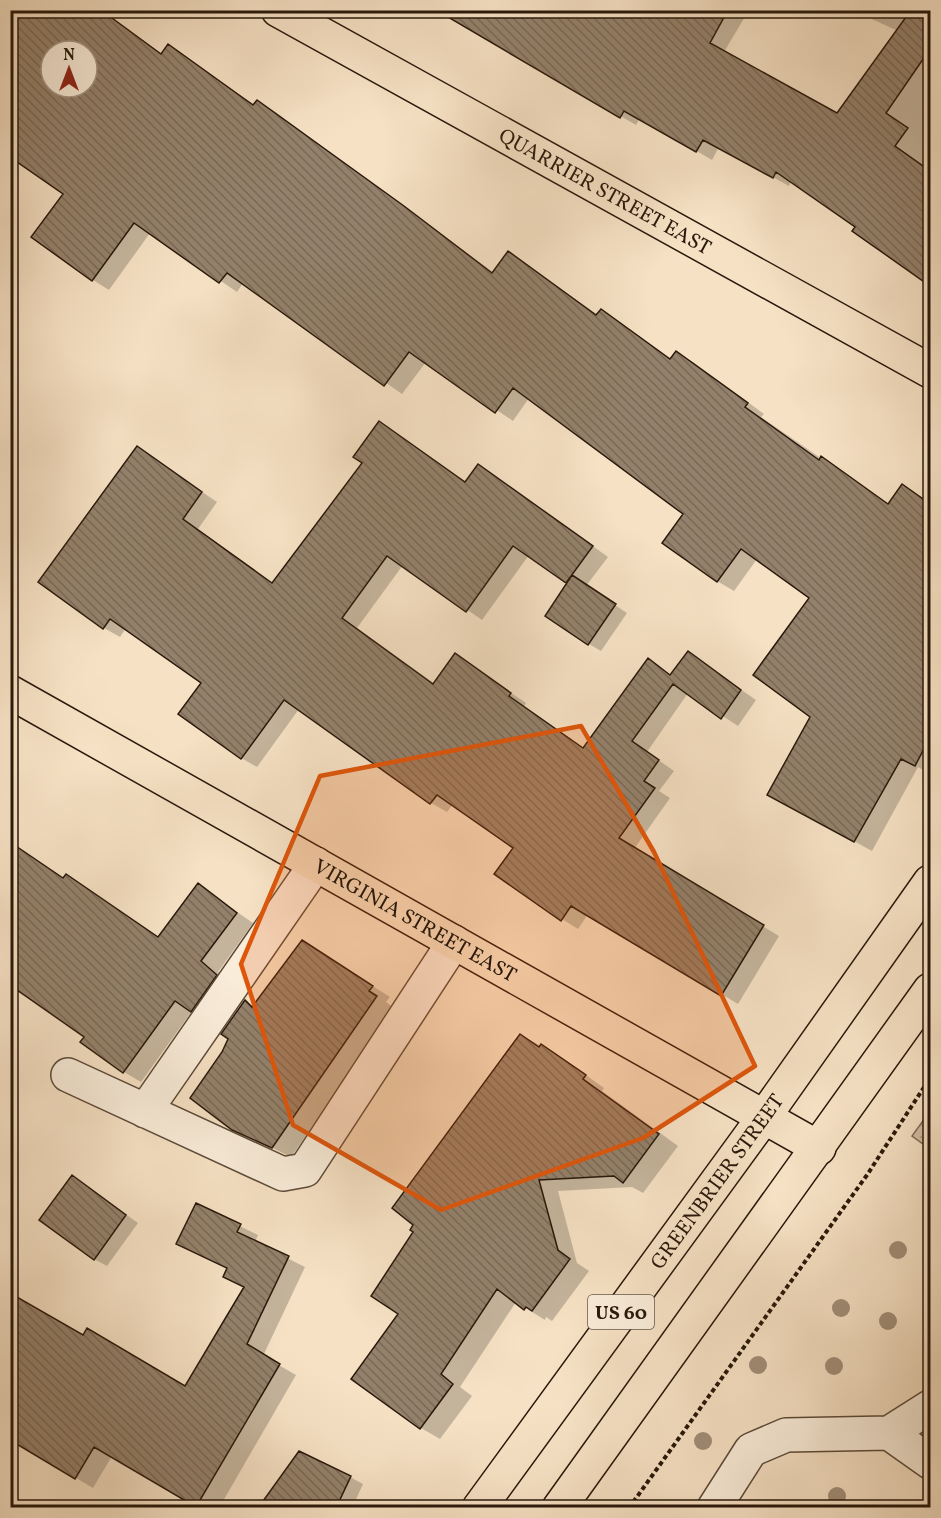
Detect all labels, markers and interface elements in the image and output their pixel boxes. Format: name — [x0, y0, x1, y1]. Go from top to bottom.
north arrow — [39, 39, 99, 99]
text: N — [63, 45, 75, 67]
street label: QUARRIER STREET EAST — [493, 122, 716, 263]
street label: VIRGINIA STREET EAST — [308, 853, 521, 990]
street label: GREENBRIER STREET — [644, 1089, 792, 1276]
road number: US 60 — [588, 1295, 654, 1329]

